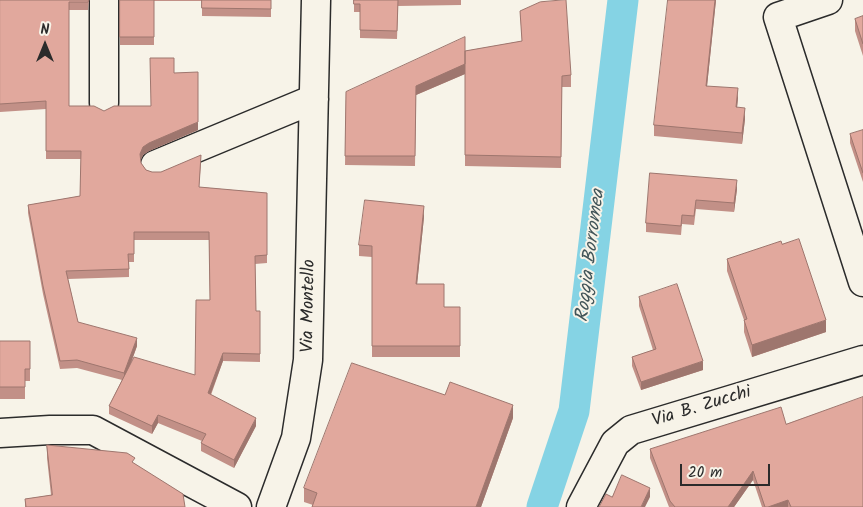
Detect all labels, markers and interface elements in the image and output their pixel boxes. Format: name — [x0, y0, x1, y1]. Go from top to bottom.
text: N — [41, 19, 49, 41]
north arrow — [20, 20, 70, 70]
water label: Roggia Borromea — [573, 188, 611, 324]
street label: Via Montello — [298, 259, 322, 353]
street label: Via B. Zucchi — [650, 383, 754, 433]
scale bar — [683, 454, 773, 486]
text: 20 m — [688, 461, 722, 485]

